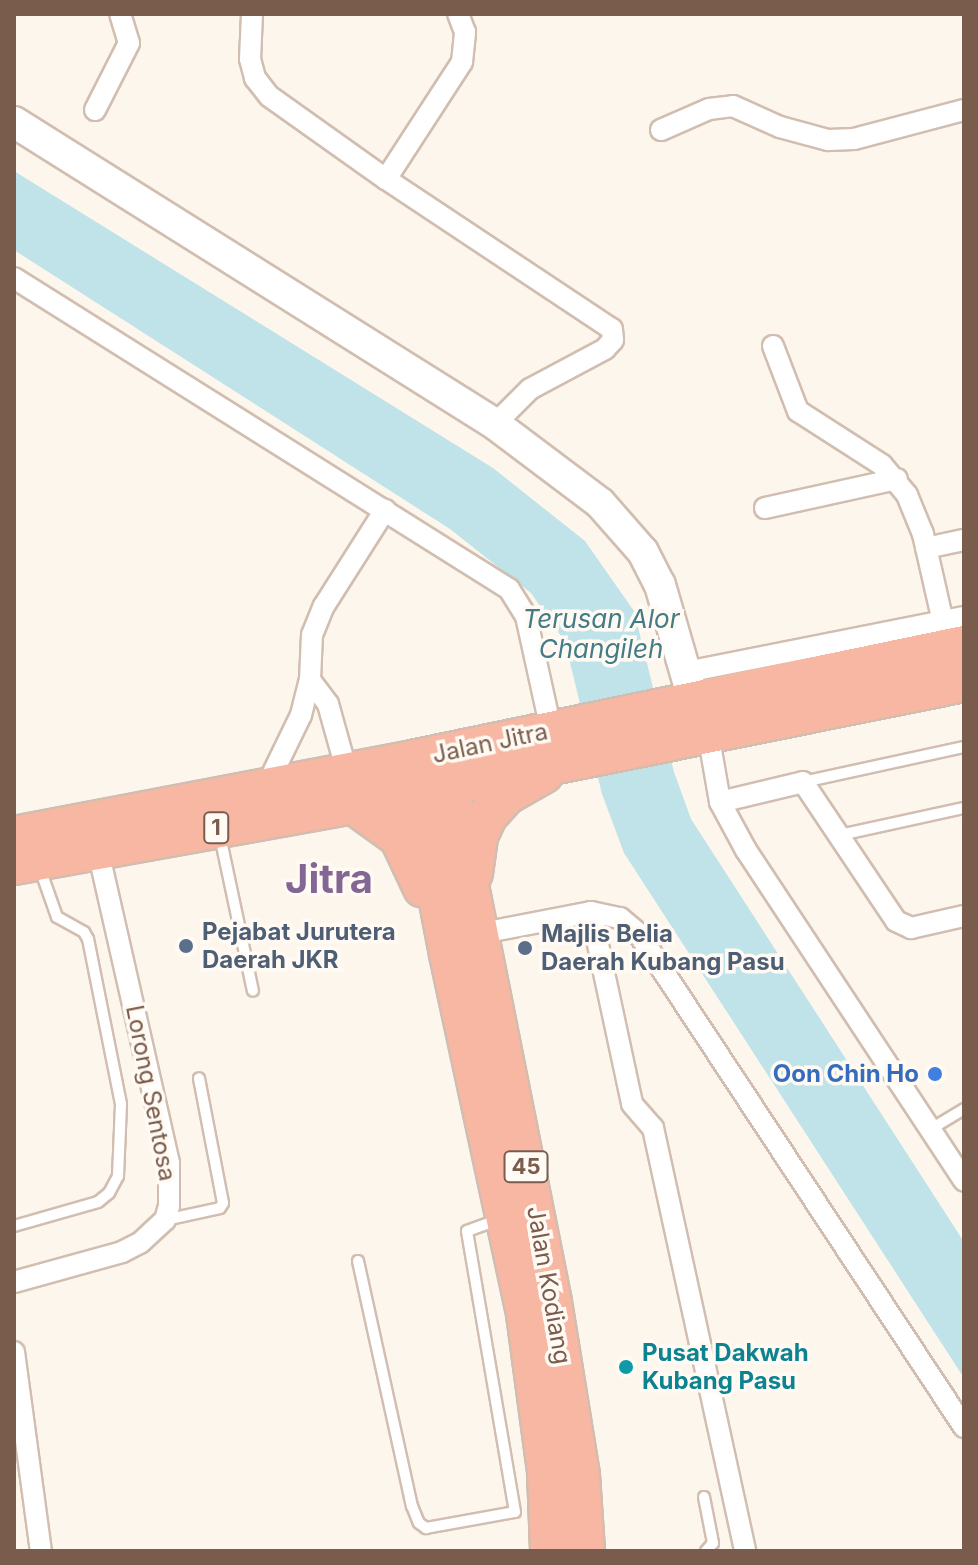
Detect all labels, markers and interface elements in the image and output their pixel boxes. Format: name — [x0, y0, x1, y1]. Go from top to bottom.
water label: Terusan Alor Changileh — [523, 603, 679, 664]
street label: Jalan Jitra — [430, 717, 550, 769]
road number: 1 — [202, 810, 230, 846]
district label: Jitra — [285, 855, 373, 903]
place label: Pejabat Jurutera Daerah JKR — [202, 918, 396, 974]
place label: Majlis Belia Daerah Kubang Pasu — [541, 920, 785, 976]
marker: Pejabat Jurutera Daerah JKR — [177, 937, 195, 955]
marker: Majlis Belia Daerah Kubang Pasu — [516, 939, 534, 957]
street label: Lorong Sentosa — [120, 1003, 182, 1183]
place label: Oon Chin Ho — [773, 1060, 919, 1088]
marker: Oon Chin Ho — [926, 1065, 944, 1083]
road number: 45 — [502, 1149, 550, 1185]
street label: Jalan Kodiang — [521, 1204, 577, 1366]
place label: Pusat Dakwah Kubang Pasu — [642, 1339, 809, 1395]
marker: Pusat Dakwah Kubang Pasu — [617, 1358, 635, 1376]

